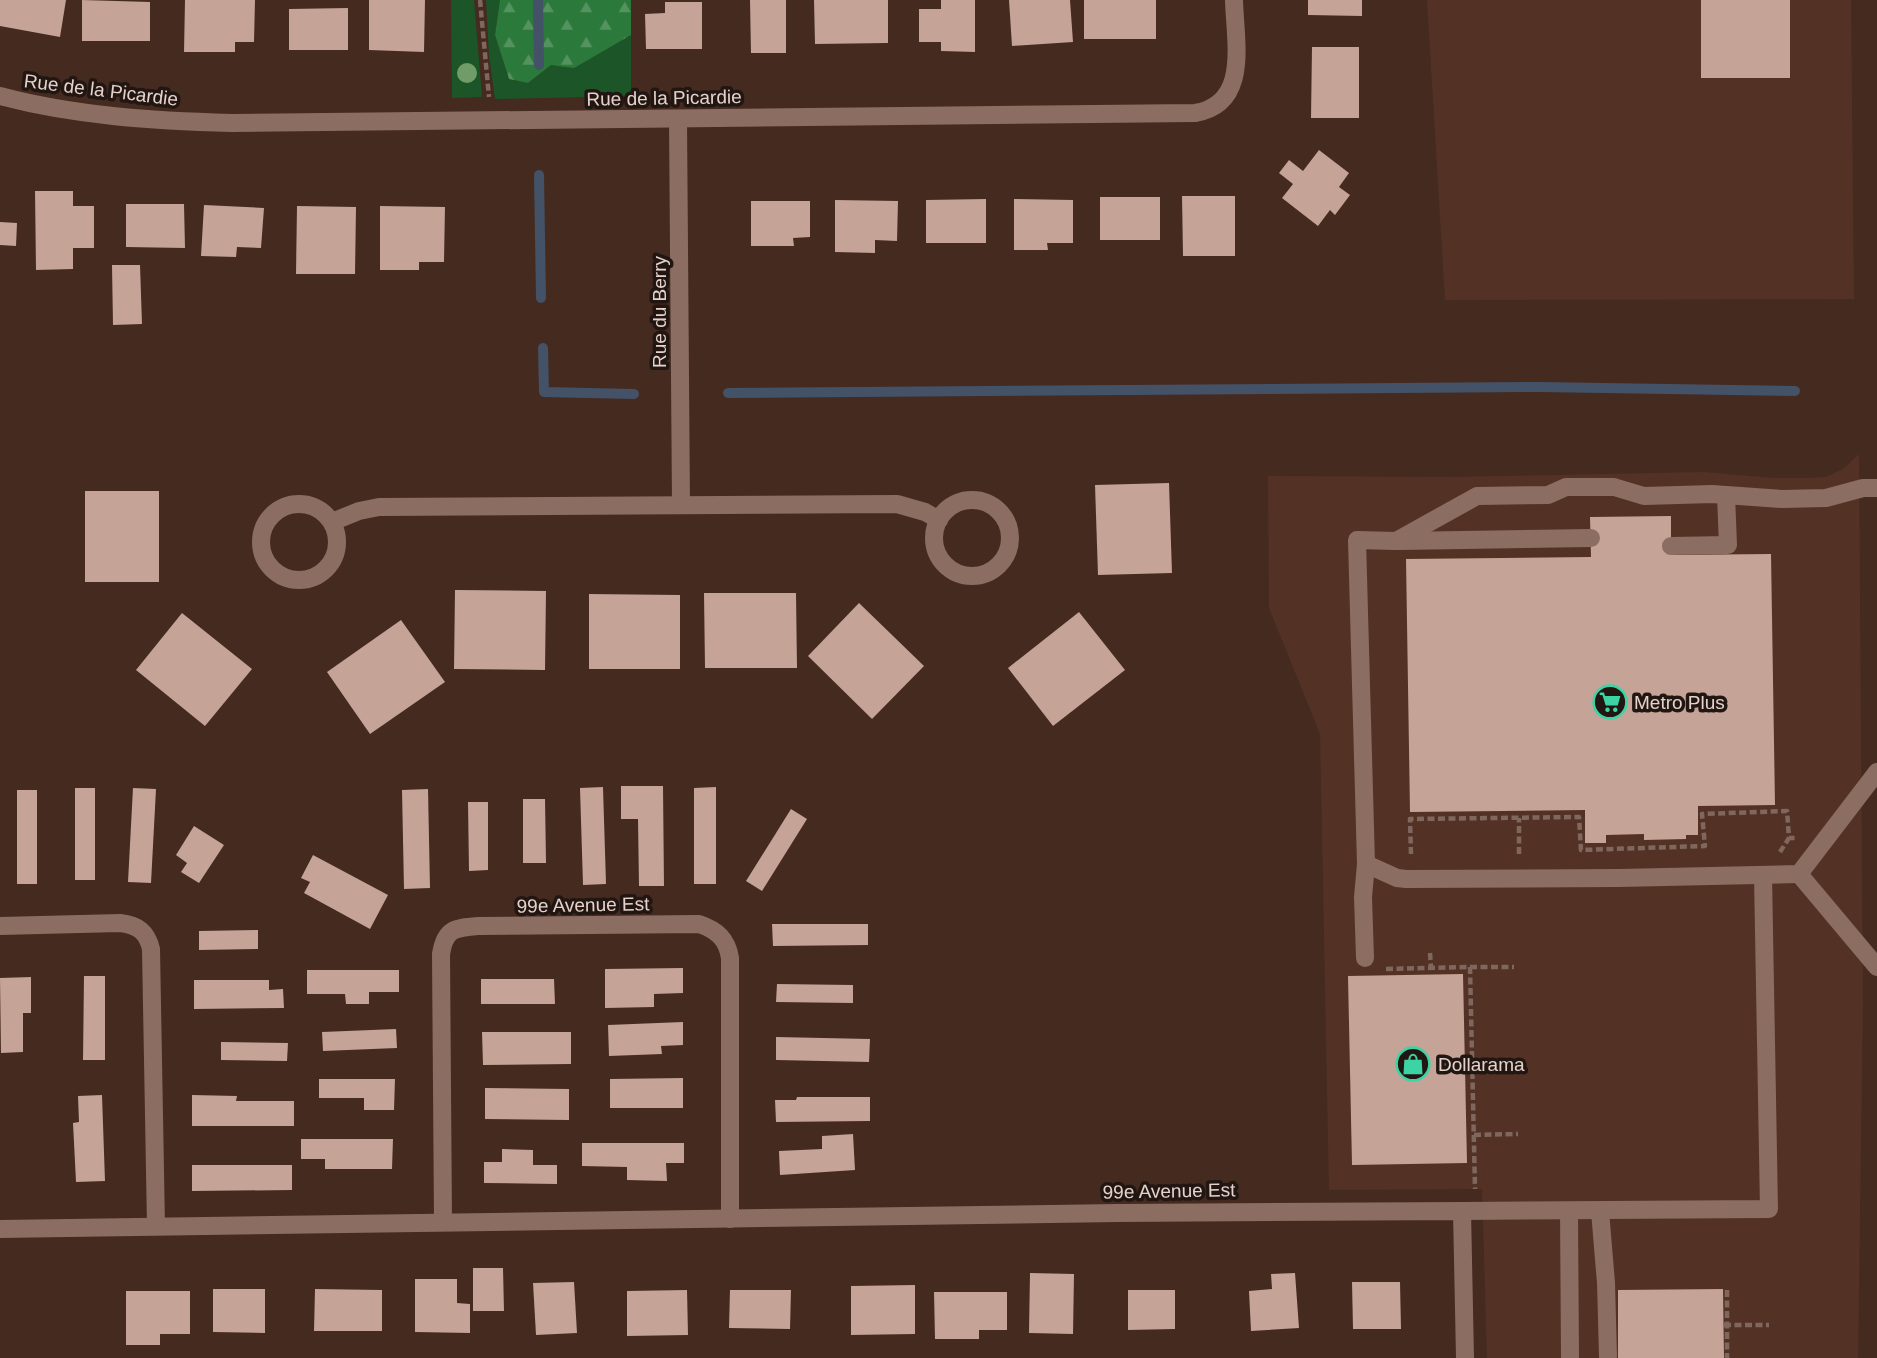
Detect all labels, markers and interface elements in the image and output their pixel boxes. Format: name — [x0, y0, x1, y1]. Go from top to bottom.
street label: Rue de la Picardie — [23, 70, 179, 110]
street label: Rue de la Picardie — [586, 86, 742, 110]
street label: Rue du Berry — [649, 256, 670, 368]
supermarket icon: Metro Plus — [1591, 683, 1629, 721]
place label: Metro Plus — [1634, 692, 1725, 713]
street label: 99e Avenue Est — [516, 893, 650, 917]
shop icon: Dollarama — [1394, 1045, 1432, 1083]
place label: Dollarama — [1438, 1054, 1525, 1075]
street label: 99e Avenue Est — [1102, 1179, 1236, 1203]

